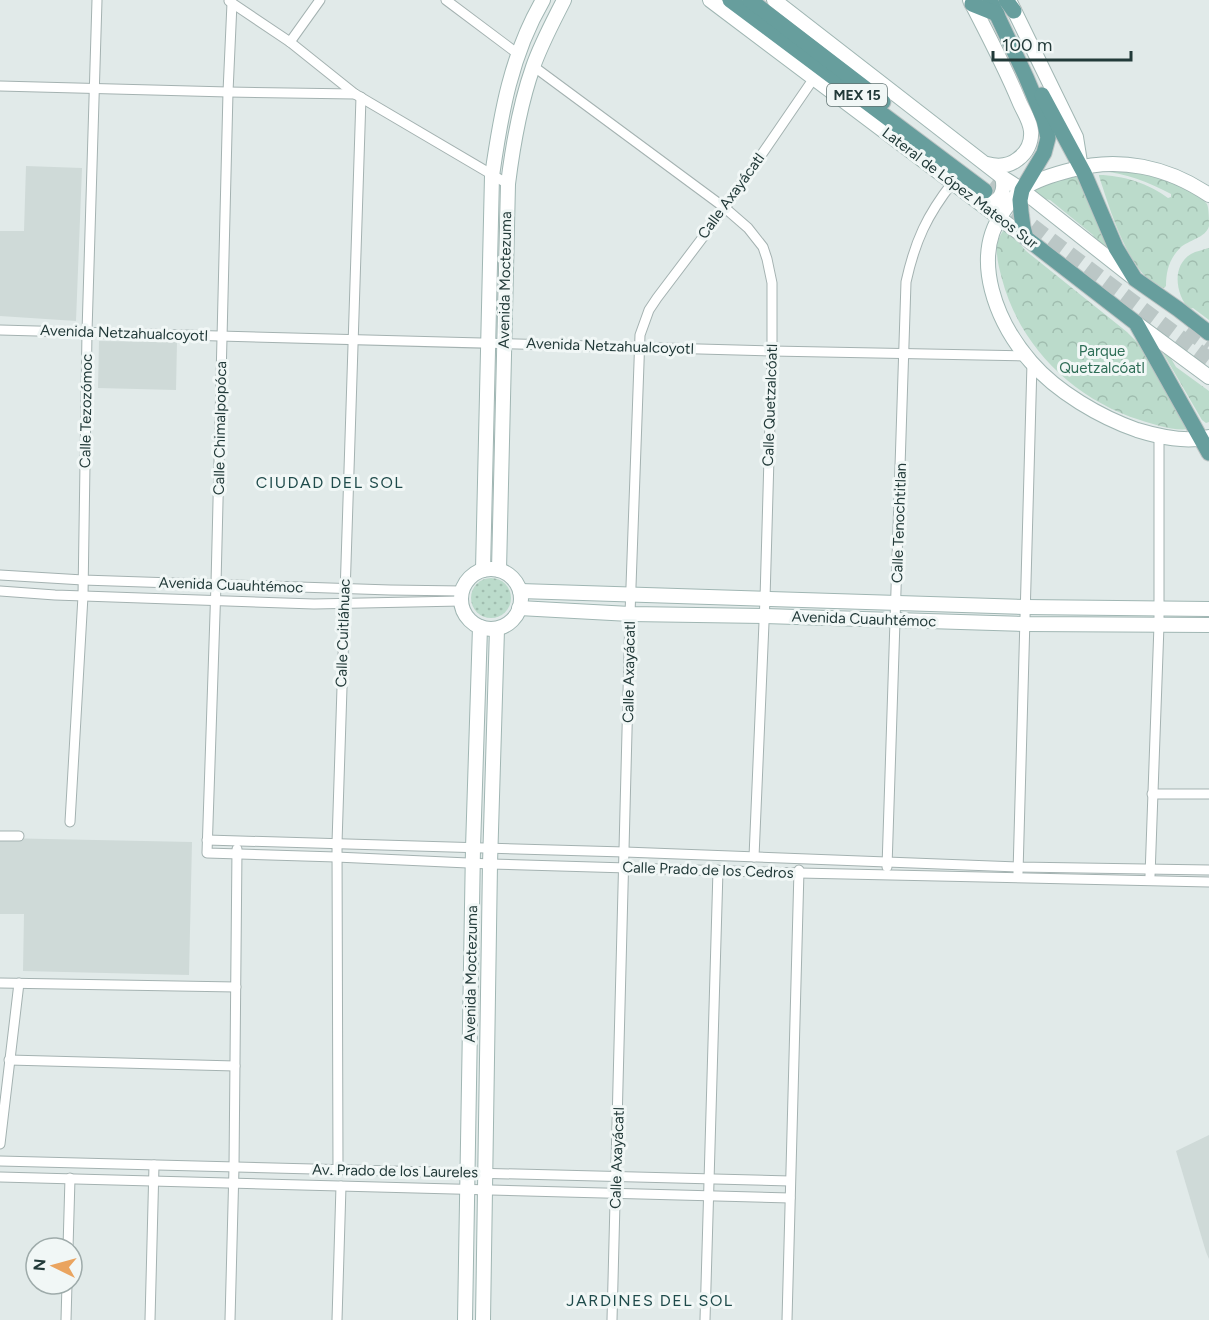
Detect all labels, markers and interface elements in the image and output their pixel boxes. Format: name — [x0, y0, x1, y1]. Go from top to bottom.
scale bar — [993, 24, 1131, 62]
text: 100 m — [1002, 34, 1052, 56]
road number: MEX 15 — [827, 84, 887, 106]
street label: Lateral de López Mateos Sur — [879, 123, 1041, 253]
street label: Calle Axayácatl — [694, 150, 768, 242]
street label: Avenida Moctezuma — [495, 211, 515, 349]
street label: Avenida Netzahualcoyotl — [40, 321, 208, 345]
street label: Avenida Netzahualcoyotl — [526, 334, 694, 358]
park label: Parque Quetzalcóatl — [1059, 342, 1145, 377]
street label: Calle Quetzalcóatl — [759, 343, 781, 467]
street label: Calle Tezozómoc — [76, 354, 96, 468]
street label: Calle Chimalpopóca — [210, 361, 230, 495]
street label: Calle Tenochtitlan — [888, 463, 910, 583]
district label: CIUDAD DEL SOL — [256, 473, 404, 492]
street label: Avenida Cuauhtémoc — [158, 573, 304, 597]
street label: Calle Cuitláhuac — [332, 578, 354, 688]
street label: Avenida Cuauhtémoc — [791, 607, 937, 631]
street label: Calle Axayácatl — [619, 621, 639, 723]
street label: Calle Prado de los Cedros — [622, 858, 794, 882]
street label: Avenida Moctezuma — [461, 905, 481, 1043]
street label: Calle Axayácatl — [606, 1107, 628, 1209]
street label: Av. Prado de los Laureles — [312, 1161, 478, 1181]
north arrow — [24, 1236, 84, 1296]
text: N — [30, 1258, 50, 1272]
district label: JARDINES DEL SOL — [566, 1291, 734, 1310]

